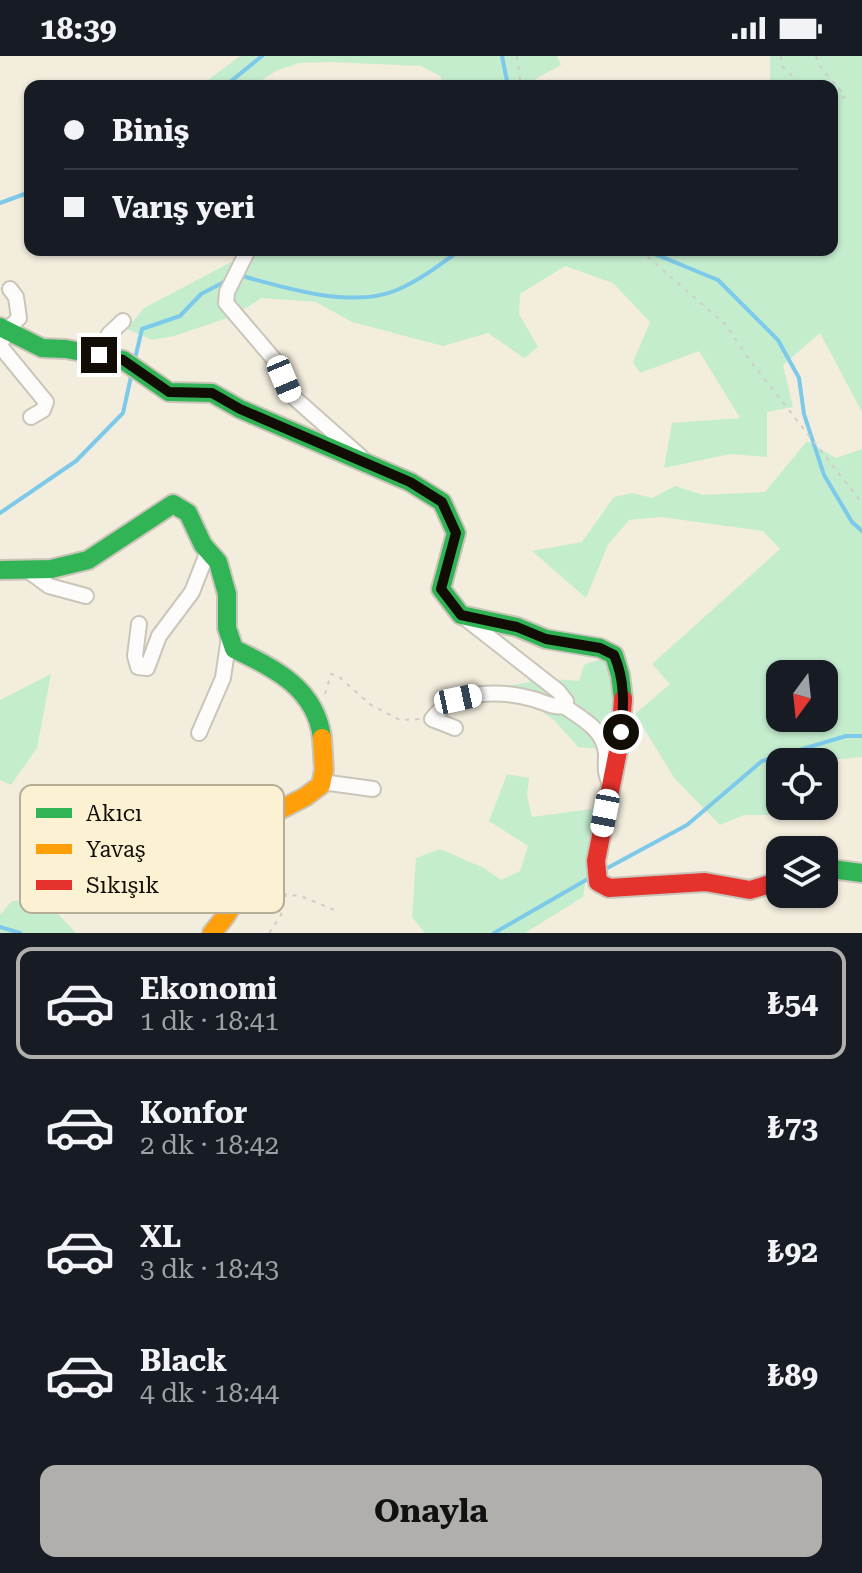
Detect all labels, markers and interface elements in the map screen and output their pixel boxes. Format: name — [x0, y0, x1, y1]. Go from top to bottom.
text: 18:39 — [40, 11, 117, 46]
text: Biniş — [112, 113, 189, 148]
text: Varış yeri — [112, 190, 255, 225]
route end — [81, 337, 117, 373]
car — [264, 352, 304, 406]
north arrow — [766, 660, 838, 732]
map controls — [766, 660, 838, 908]
car — [432, 682, 484, 716]
route start — [603, 714, 639, 750]
button: locate — [766, 748, 838, 820]
legend — [20, 785, 284, 913]
car — [589, 787, 621, 839]
text: Akıcı — [86, 801, 142, 826]
button: layers — [766, 836, 838, 908]
text: Yavaş — [86, 837, 145, 862]
text: Sıkışık — [86, 873, 159, 898]
icon: car — [44, 967, 116, 1039]
text: Ekonomi — [140, 971, 277, 1006]
text: ₺54 — [768, 986, 818, 1021]
text: 1 dk · 18:41 — [140, 1006, 279, 1036]
icon: car — [44, 1091, 116, 1163]
text: Konfor — [140, 1095, 248, 1130]
text: ₺73 — [768, 1110, 818, 1145]
text: 2 dk · 18:42 — [140, 1130, 279, 1160]
icon: car — [44, 1215, 116, 1287]
text: XL — [140, 1219, 181, 1254]
text: ₺92 — [768, 1234, 818, 1269]
text: 3 dk · 18:43 — [140, 1254, 279, 1284]
icon: car — [44, 1339, 116, 1411]
text: Black — [140, 1343, 227, 1378]
text: ₺89 — [768, 1358, 818, 1393]
text: 4 dk · 18:44 — [140, 1378, 279, 1408]
button: Onayla — [40, 1465, 822, 1557]

